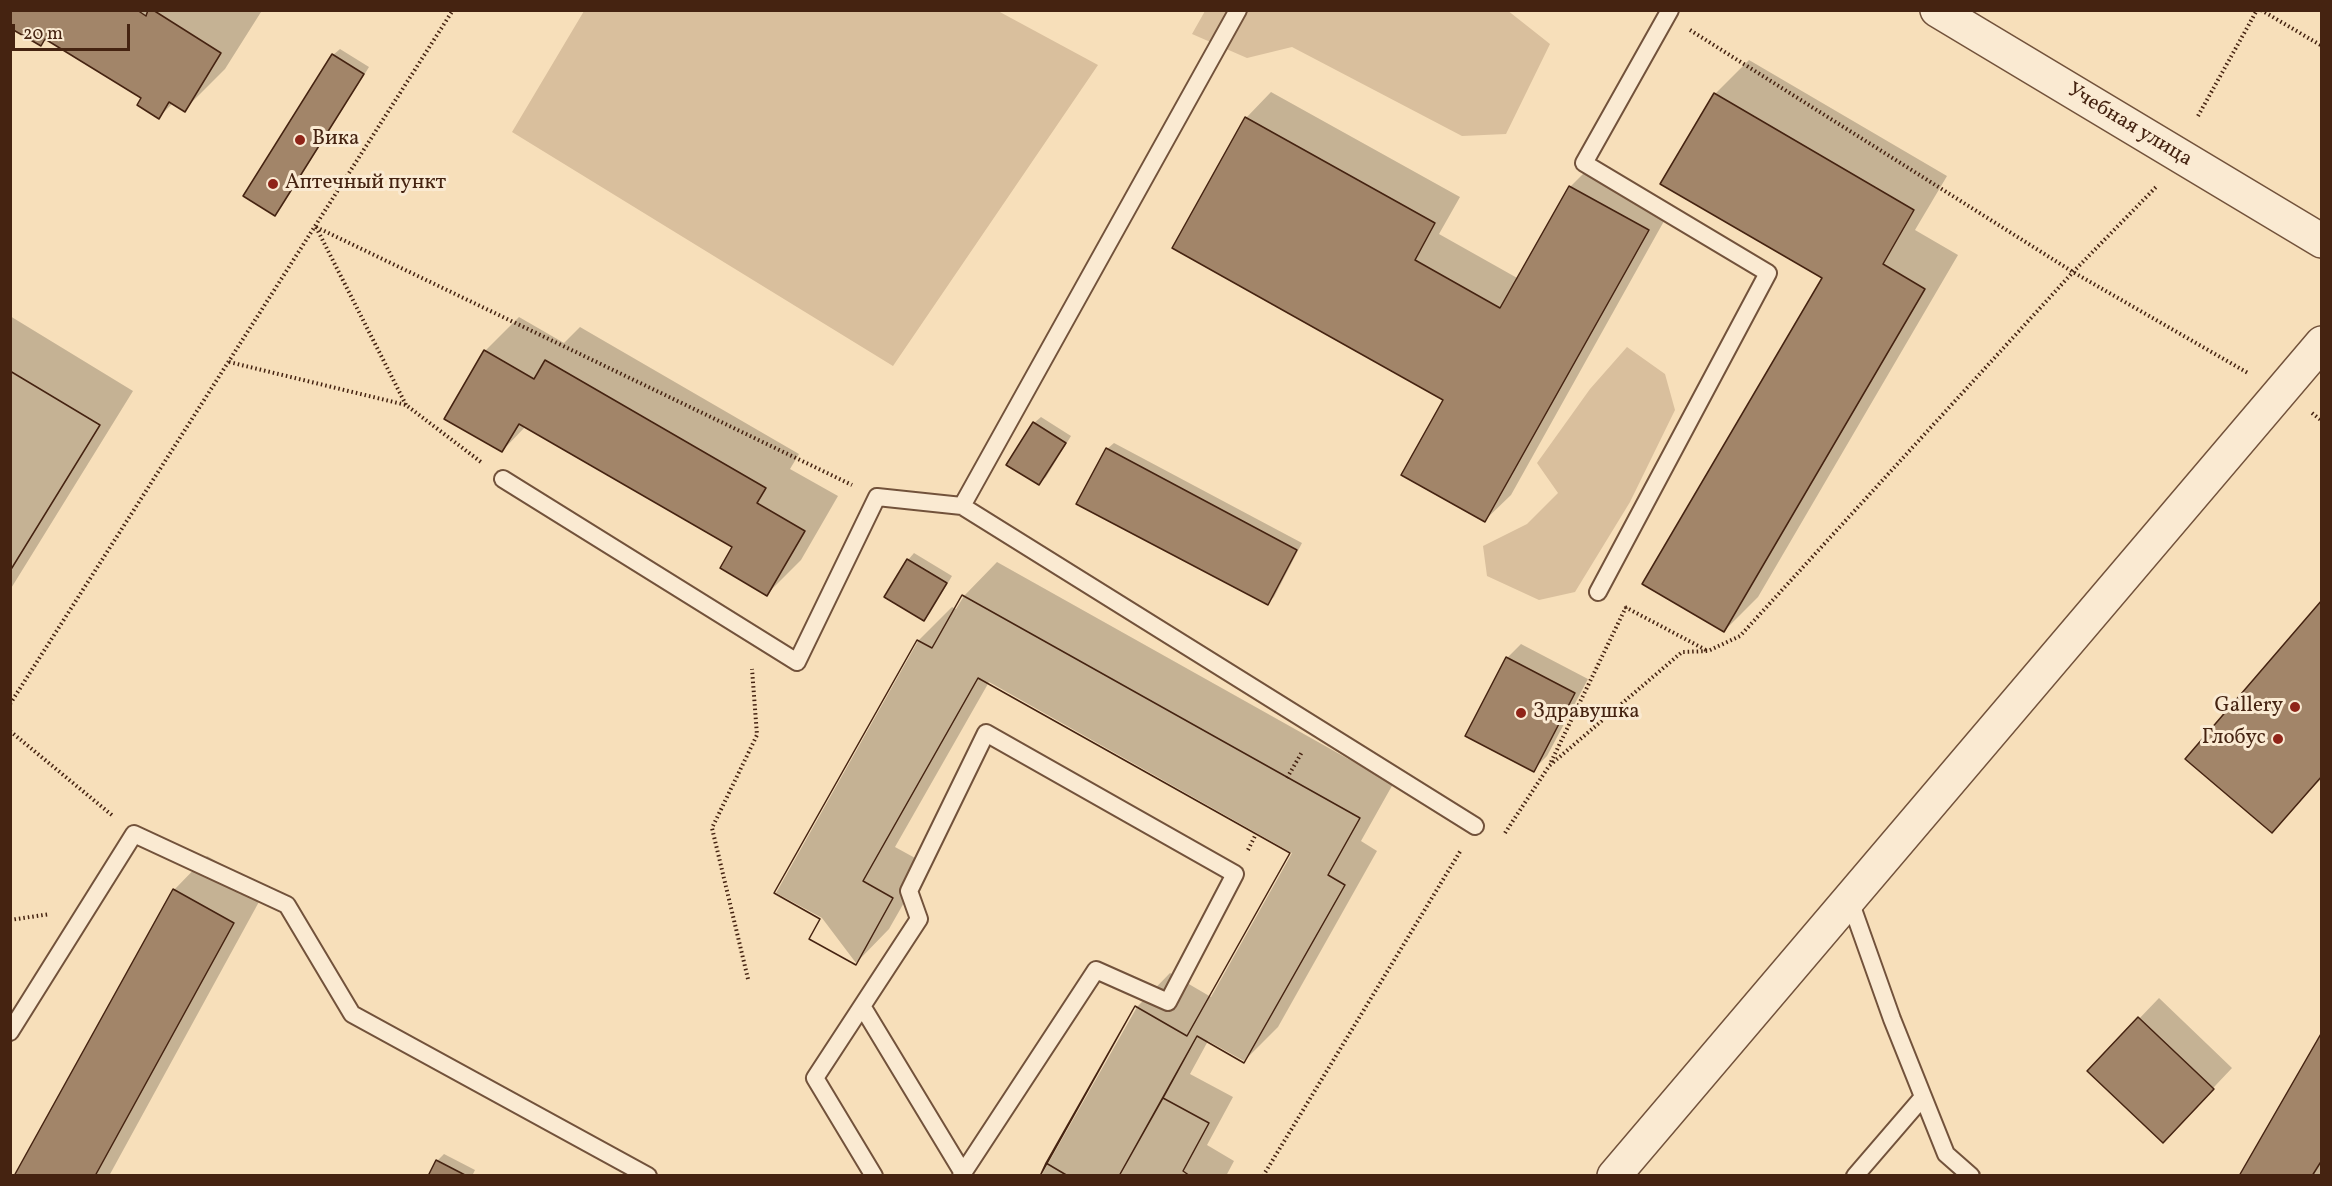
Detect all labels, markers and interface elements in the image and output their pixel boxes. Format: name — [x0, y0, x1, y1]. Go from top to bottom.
scale bar — [15, 12, 134, 50]
text: 20 m — [23, 22, 63, 47]
street label: Учебная улица — [2062, 79, 2196, 173]
place label: Вика — [312, 127, 360, 153]
marker: Вика — [293, 133, 307, 147]
place label: Аптечный пункт — [285, 171, 446, 197]
marker: Аптечный пункт — [266, 177, 280, 191]
place label: Gallery — [2215, 694, 2283, 720]
place label: Здравушка — [1533, 700, 1640, 726]
marker: Gallery — [2288, 700, 2302, 714]
marker: Здравушка — [1514, 706, 1528, 720]
place label: Глобус — [2202, 726, 2266, 752]
marker: Глобус — [2271, 732, 2285, 746]

